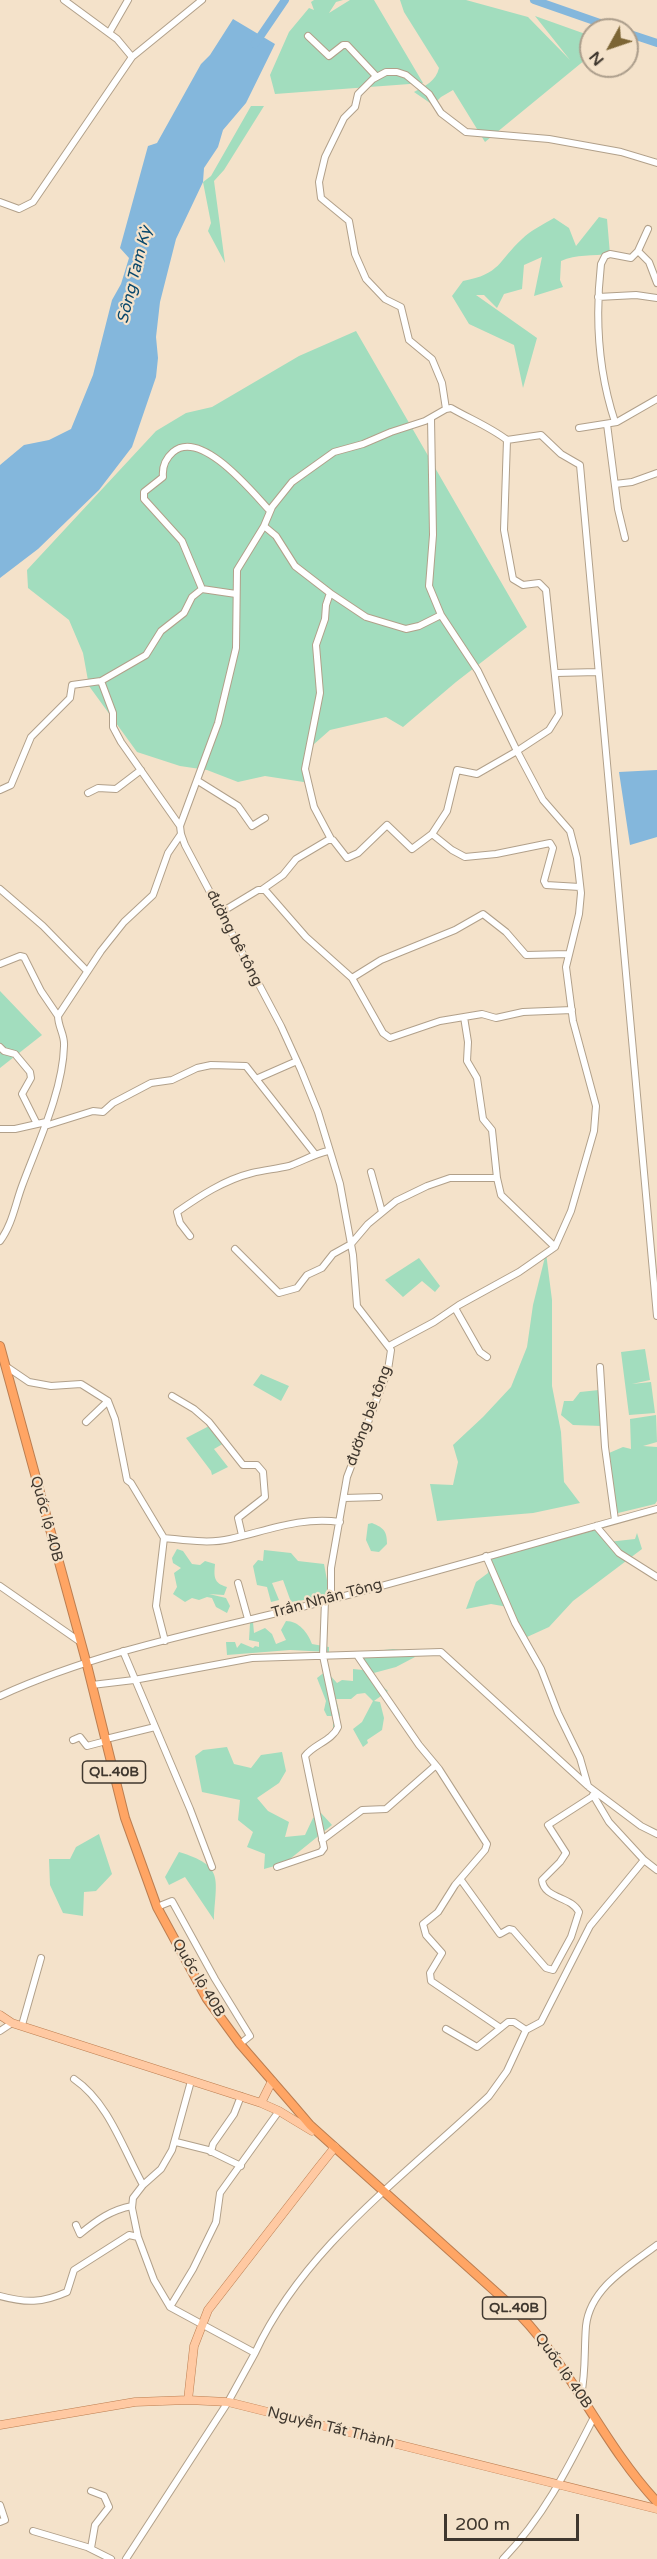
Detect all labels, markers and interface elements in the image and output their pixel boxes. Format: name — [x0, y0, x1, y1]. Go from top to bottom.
north arrow — [579, 18, 639, 78]
text: N — [585, 47, 609, 70]
water label: Sông Tam Kỳ — [114, 225, 156, 325]
street label: đường bê tông — [202, 887, 266, 989]
street label: đường bê tông — [342, 1363, 396, 1469]
street label: Quốc lộ 40B — [26, 1474, 66, 1564]
street label: Trần Nhân Tông — [270, 1576, 384, 1622]
road number: QL.40B — [82, 1761, 146, 1783]
street label: Quốc lộ 40B — [168, 1936, 228, 2020]
road number: QL.40B — [482, 2297, 546, 2319]
street label: Quốc lộ 40B — [530, 2330, 596, 2412]
street label: Nguyễn Tất Thành — [265, 2403, 397, 2453]
scale bar — [447, 2502, 582, 2540]
text: 200 m — [455, 2513, 510, 2535]

